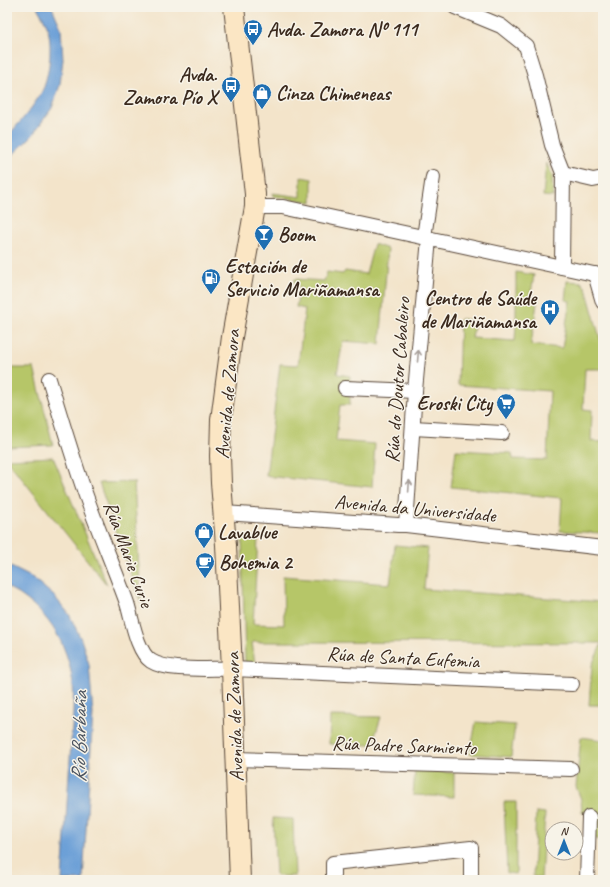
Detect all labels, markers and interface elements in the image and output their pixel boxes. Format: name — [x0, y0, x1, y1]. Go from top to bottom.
place label: Avda. Zamora Nº 111 — [267, 17, 419, 42]
bus stop icon: Avda. Zamora Nº 111 — [242, 18, 264, 46]
place label: Avda. Zamora Pío X — [123, 62, 221, 110]
bus stop icon: Avda. Zamora Pío X — [220, 75, 242, 103]
place label: Cinza Chimeneas — [276, 81, 392, 106]
shop icon: Cinza Chimeneas — [251, 82, 273, 110]
place label: Boom — [278, 222, 316, 247]
bar icon: Boom — [253, 223, 275, 251]
place label: Estación de Servicio Mariñamansa — [225, 254, 380, 302]
fuel station icon: Estación de Servicio Mariñamansa — [200, 267, 222, 295]
place label: Centro de Saúde de Mariñamansa — [420, 286, 538, 334]
street label: Rúa do Doutor Cabaleiro — [379, 295, 416, 464]
hospital icon: Centro de Saúde de Mariñamansa — [539, 298, 561, 326]
street label: Avenida de Zamora — [209, 327, 246, 460]
one-way arrow — [415, 350, 422, 363]
place label: Eroski City — [417, 391, 494, 417]
supermarket icon: Eroski City — [495, 392, 517, 420]
one-way arrow — [406, 480, 413, 493]
street label: Avenida da Universidade — [333, 489, 498, 528]
street label: Rúa Marie Curie — [98, 498, 160, 612]
place label: Lavablue — [218, 520, 279, 545]
shop icon: Lavablue — [193, 521, 215, 549]
place label: Bohemia 2 — [219, 550, 294, 575]
cafe icon: Bohemia 2 — [194, 551, 216, 579]
street label: Rúa de Santa Eufemia — [326, 641, 482, 674]
street label: Avenida de Zamora — [220, 651, 249, 782]
water label: Río Barbaña — [65, 689, 93, 783]
street label: Rúa Padre Sarmiento — [331, 730, 477, 761]
north arrow — [544, 821, 584, 861]
text: N — [561, 824, 570, 838]

